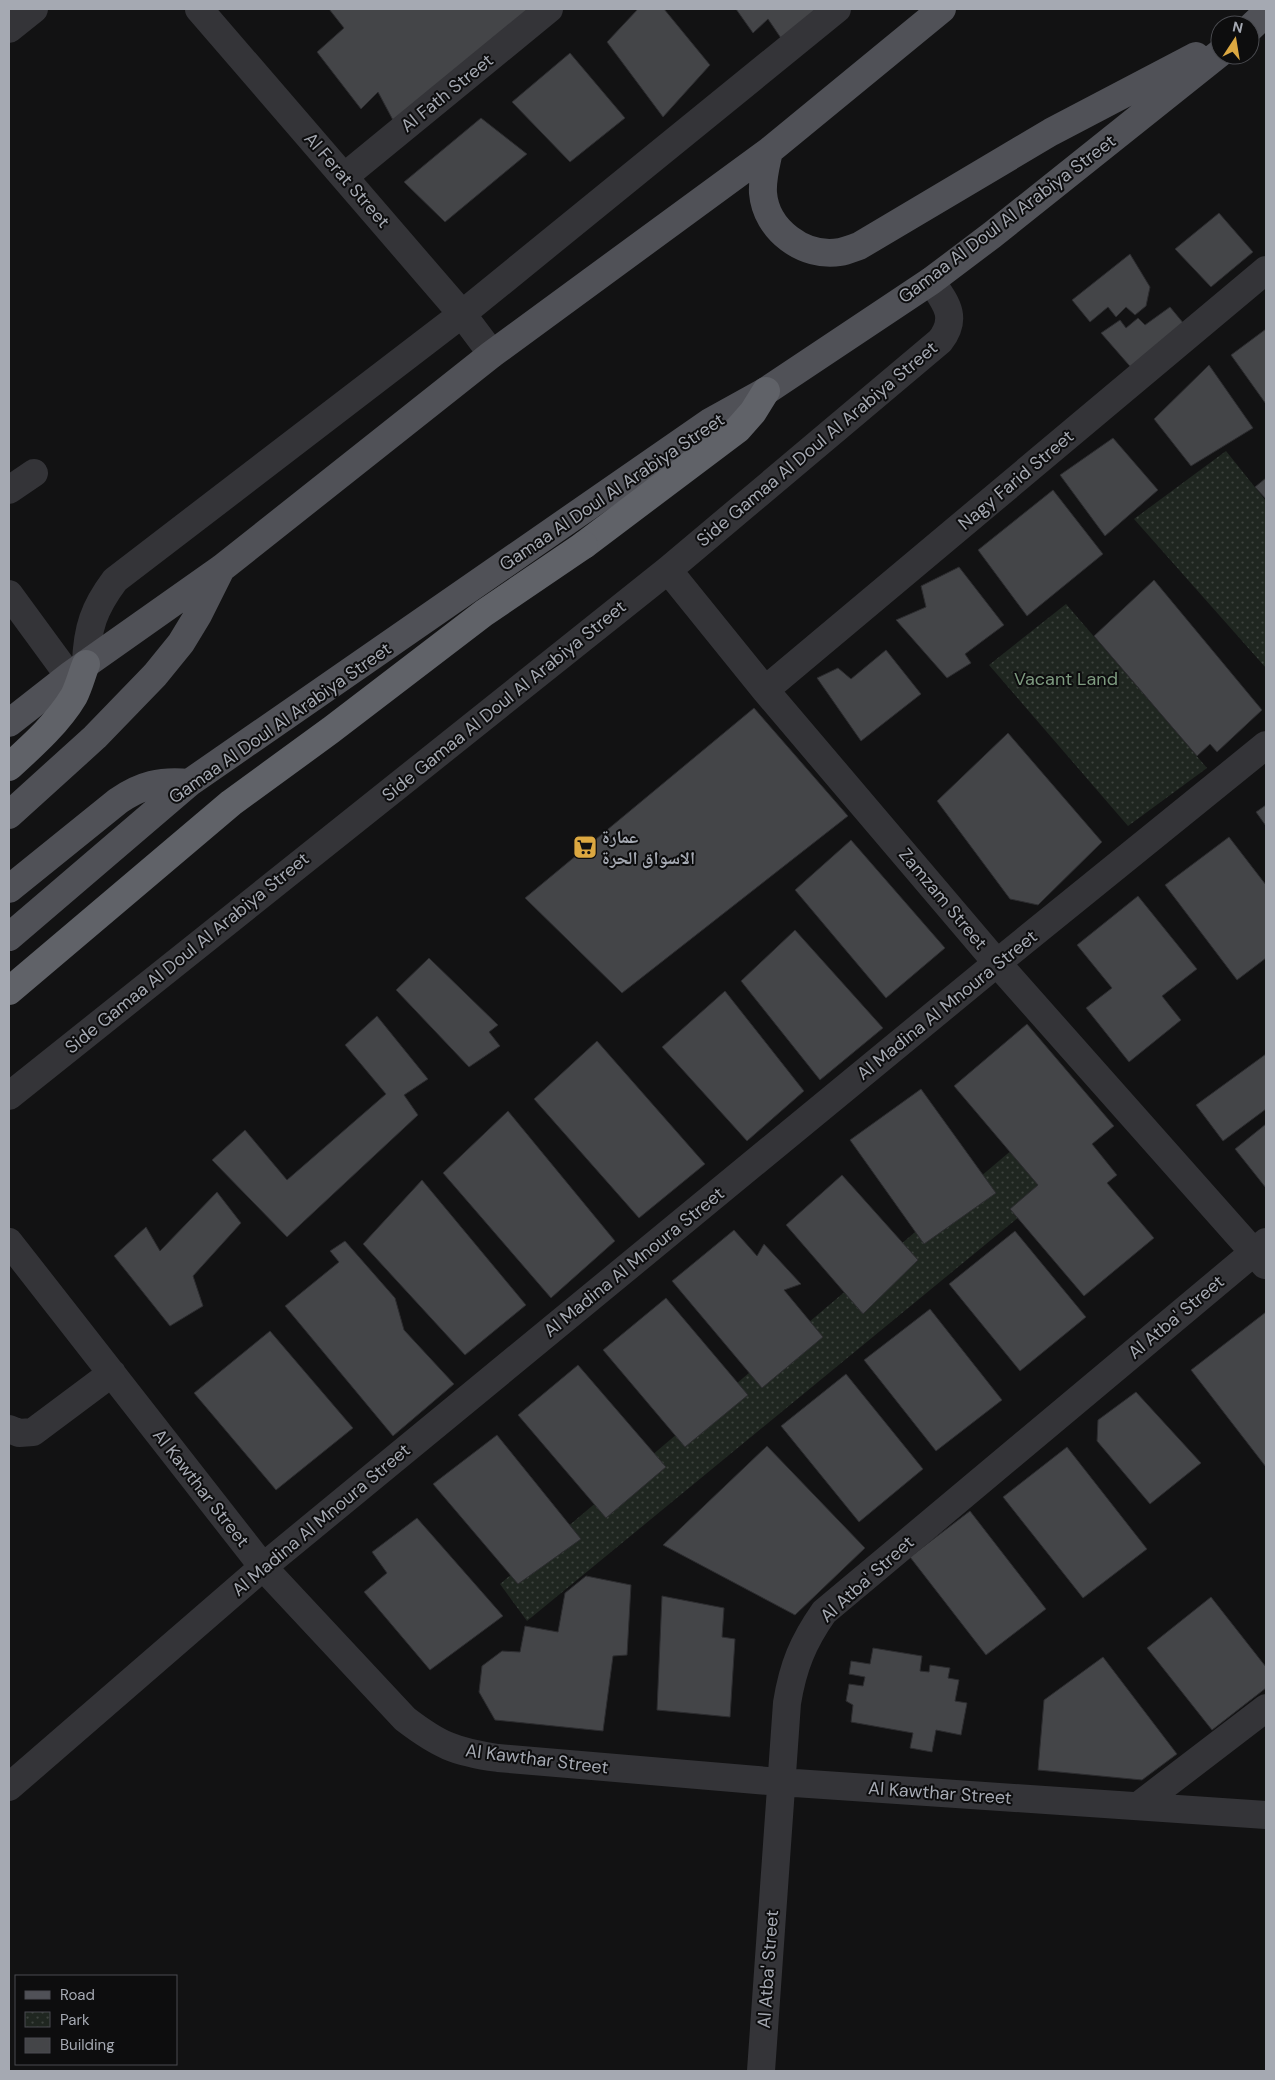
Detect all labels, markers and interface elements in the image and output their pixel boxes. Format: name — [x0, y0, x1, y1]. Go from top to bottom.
north arrow — [1210, 15, 1260, 65]
text: N — [1231, 17, 1245, 37]
street label: Al Fath Street — [396, 48, 498, 138]
street label: Al Ferat Street — [299, 127, 395, 233]
street label: Gamaa Al Doul Al Arabiya Street — [893, 129, 1121, 309]
street label: Side Gamaa Al Doul Al Arabiya Street — [691, 336, 943, 552]
street label: Gamaa Al Doul Al Arabiya Street — [495, 408, 729, 576]
street label: Nagy Farid Street — [953, 425, 1079, 535]
street label: Side Gamaa Al Doul Al Arabiya Street — [377, 595, 631, 807]
street label: Gamaa Al Doul Al Arabiya Street — [164, 637, 396, 809]
park label: Vacant Land — [1014, 667, 1118, 691]
place label: عمارة الاسواق الحرة — [602, 825, 695, 870]
supermarket icon: عمارة الاسواق الحرة — [572, 834, 598, 860]
street label: Zamzam Street — [893, 843, 993, 955]
street label: Side Gamaa Al Doul Al Arabiya Street — [60, 847, 314, 1059]
street label: Al Madina Al Mnoura Street — [852, 925, 1042, 1085]
street label: Al Madina Al Mnoura Street — [539, 1182, 729, 1342]
street label: Al Atba' Street — [1123, 1270, 1229, 1364]
street label: Al Kawthar Street — [147, 1424, 255, 1552]
street label: Al Madina Al Mnoura Street — [227, 1438, 415, 1602]
street label: Al Atba' Street — [815, 1530, 919, 1628]
street label: Al Kawthar Street — [464, 1738, 610, 1780]
street label: Al Kawthar Street — [867, 1776, 1013, 1810]
street label: Al Atba' Street — [752, 1909, 784, 2029]
legend — [15, 1975, 178, 2065]
text: Road — [60, 1985, 95, 2005]
text: Park — [60, 2010, 90, 2030]
text: Building — [60, 2035, 115, 2055]

